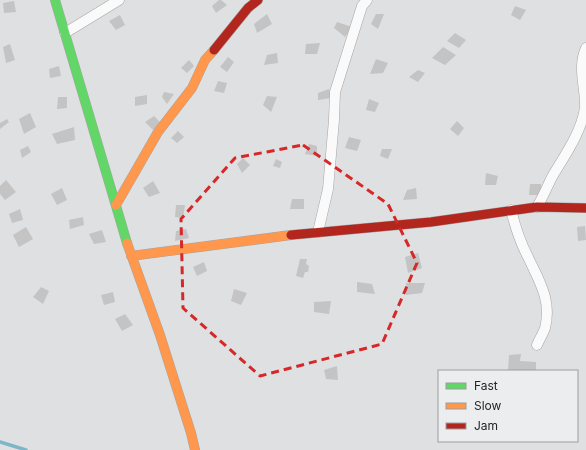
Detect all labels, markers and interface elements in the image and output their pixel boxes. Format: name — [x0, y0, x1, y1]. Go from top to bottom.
legend — [438, 370, 578, 442]
text: Fast — [474, 378, 498, 393]
text: Slow — [474, 398, 502, 413]
text: Jam — [474, 418, 498, 433]

